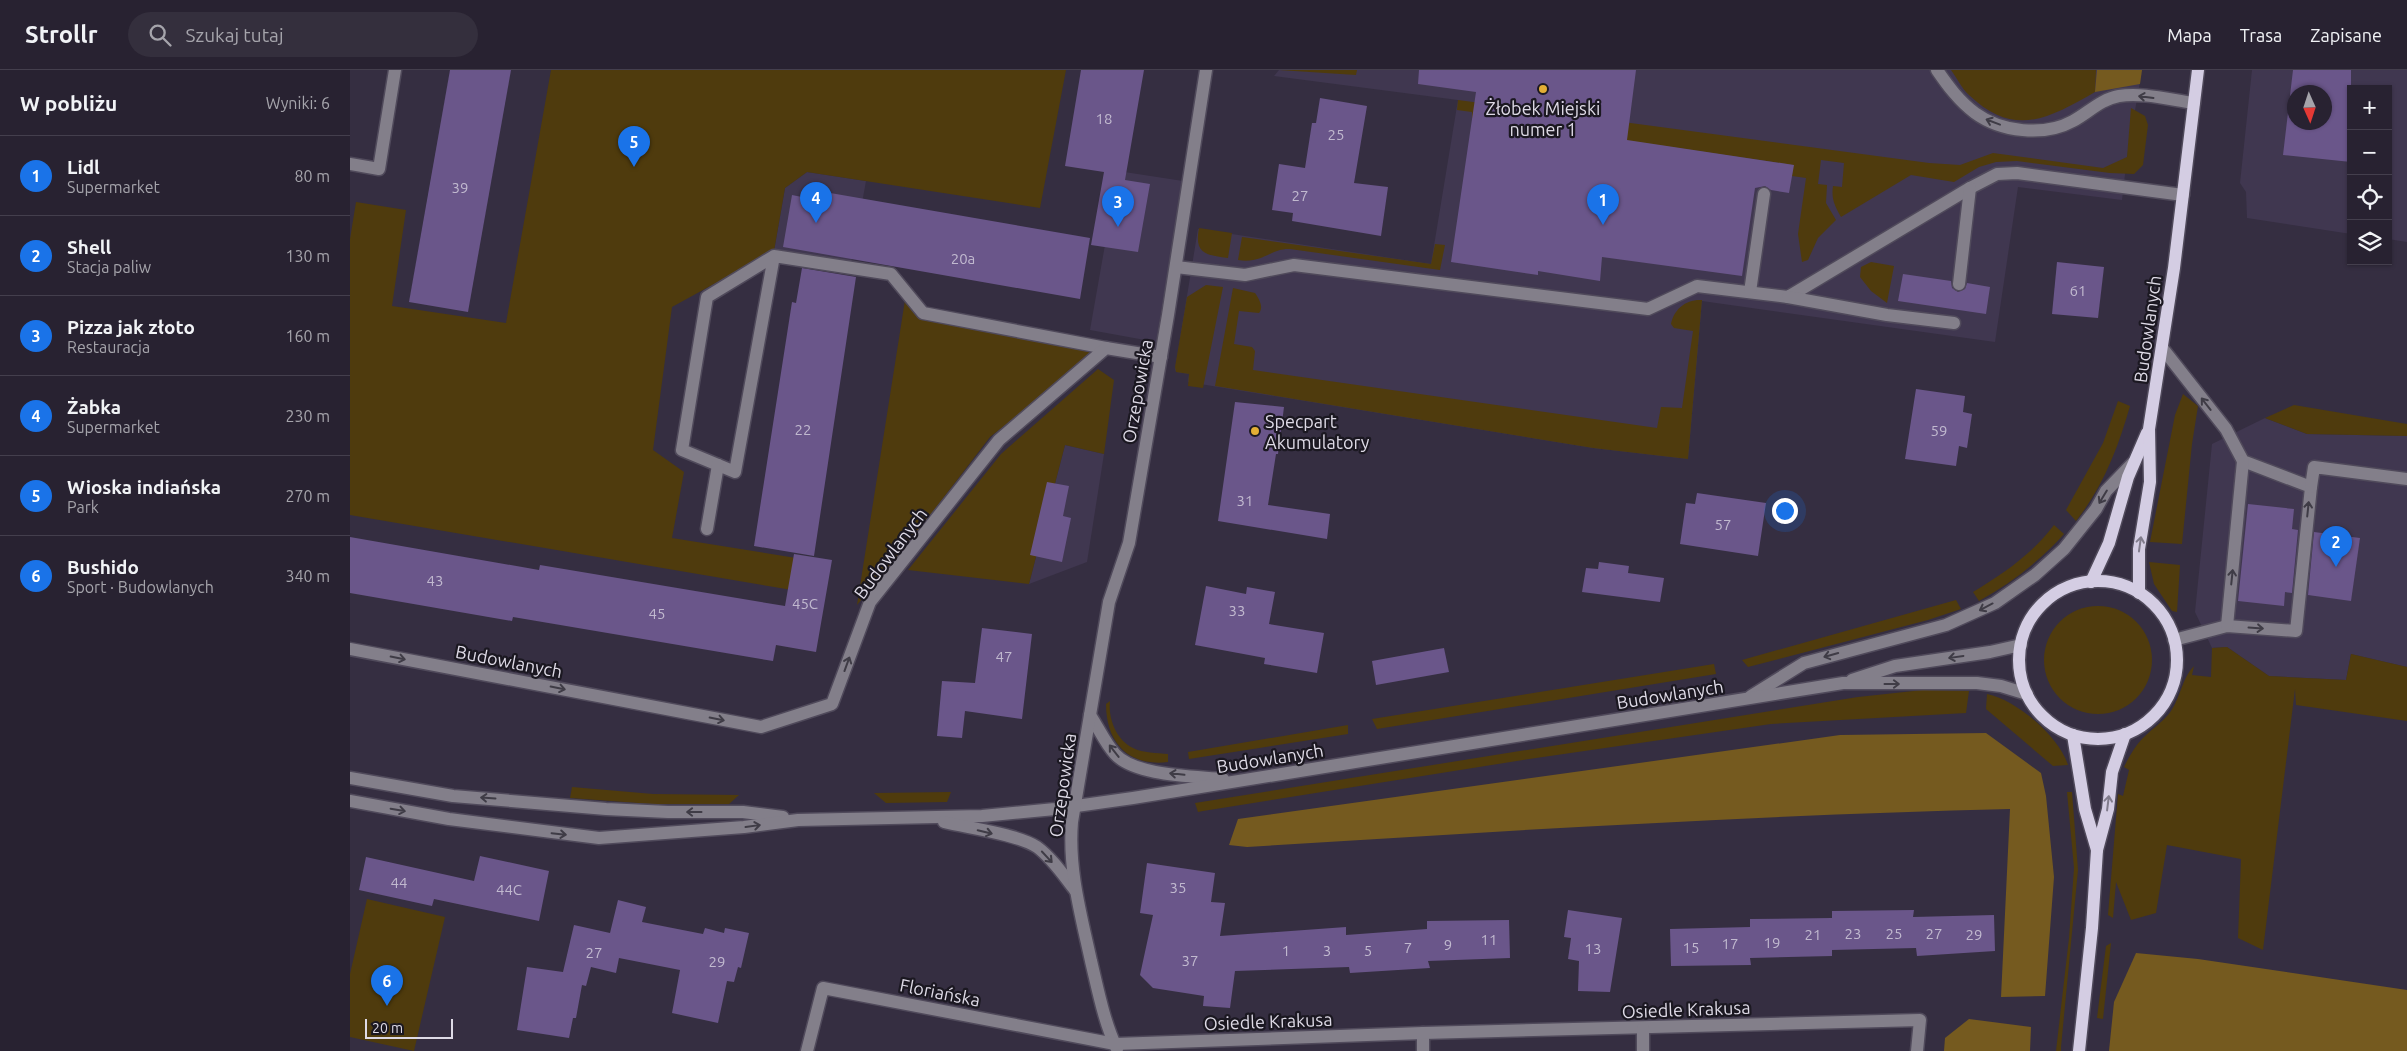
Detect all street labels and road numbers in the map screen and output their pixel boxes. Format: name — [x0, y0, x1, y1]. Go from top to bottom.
street label: Budowlanych — [2130, 274, 2164, 384]
street label: Orzepowicka — [1118, 338, 1156, 444]
street label: Budowlanych — [849, 504, 931, 602]
street label: Budowlanych — [454, 641, 564, 681]
street label: Budowlanych — [1615, 676, 1725, 712]
street label: Orzepowicka — [1045, 732, 1079, 838]
street label: Budowlanych — [1215, 740, 1325, 776]
street label: Floriańska — [898, 974, 982, 1010]
street label: Osiedle Krakusa — [1621, 997, 1751, 1021]
street label: Osiedle Krakusa — [1203, 1009, 1333, 1033]

